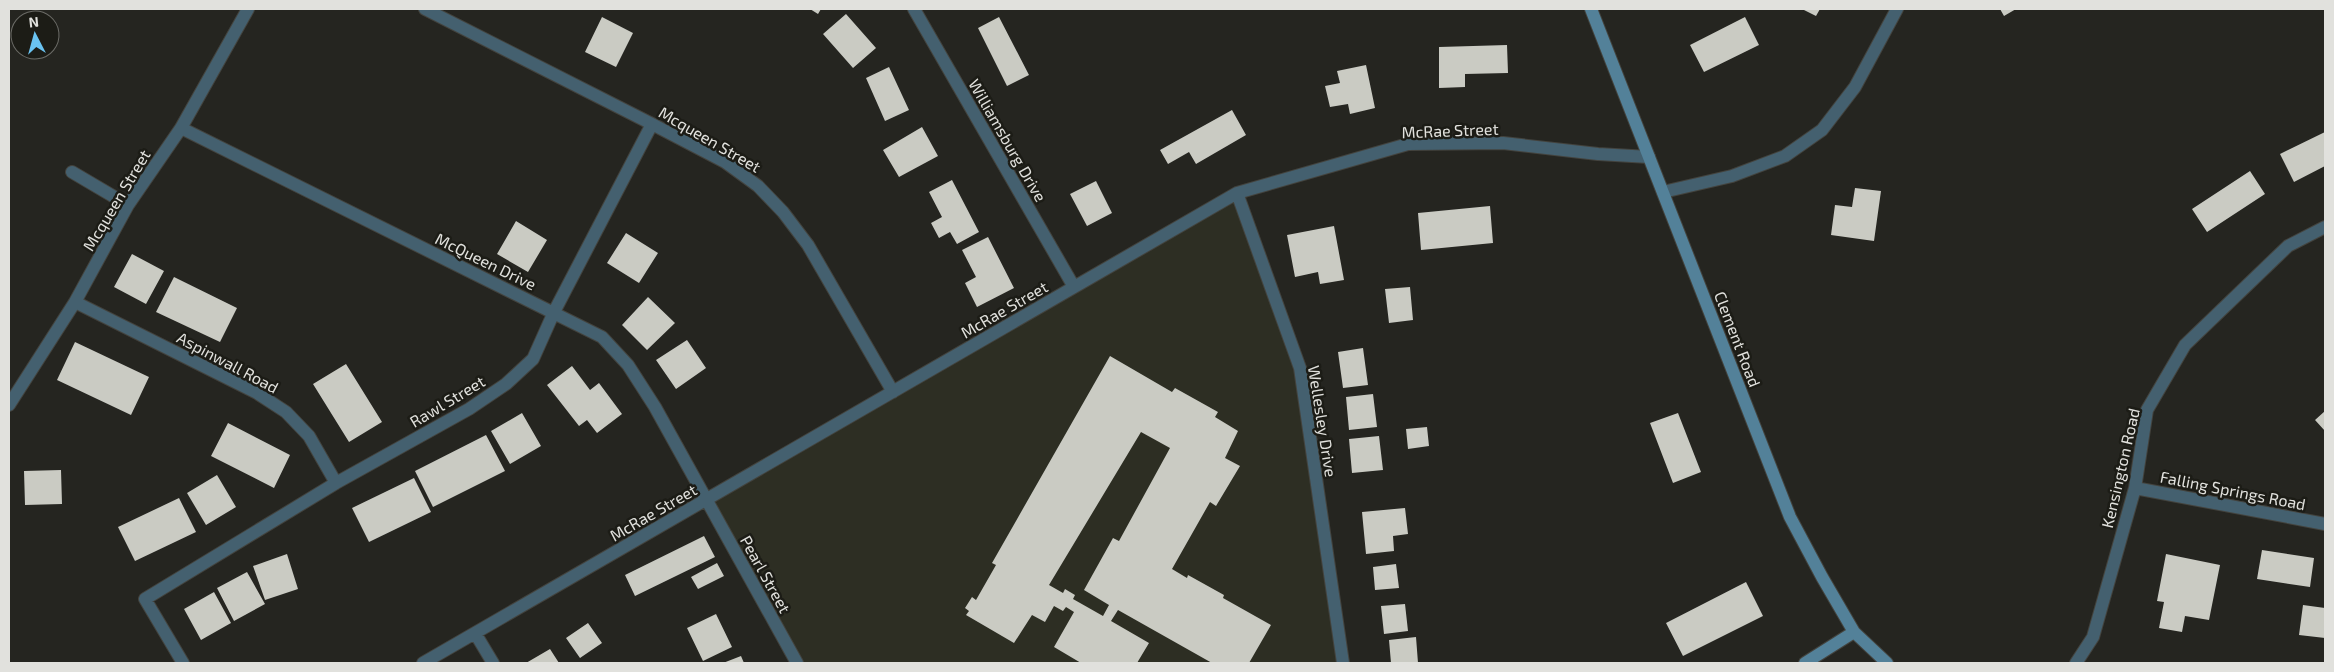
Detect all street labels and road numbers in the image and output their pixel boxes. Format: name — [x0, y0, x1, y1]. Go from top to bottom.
street label: Williamsburg Drive — [965, 75, 1051, 205]
street label: Mcqueen Street — [656, 102, 764, 176]
street label: McRae Street — [1401, 119, 1499, 141]
street label: Mcqueen Street — [78, 146, 154, 254]
street label: McQueen Drive — [432, 228, 539, 294]
street label: McRae Street — [957, 276, 1051, 342]
street label: Clement Road — [1711, 289, 1765, 389]
street label: Aspinwall Road — [174, 327, 282, 397]
street label: Wellesley Drive — [1305, 364, 1341, 478]
street label: Rawl Street — [406, 371, 488, 431]
street label: Kensington Road — [2097, 406, 2143, 530]
street label: Falling Springs Road — [2159, 467, 2307, 513]
street label: McRae Street — [606, 479, 700, 545]
street label: Pearl Street — [737, 532, 795, 616]

